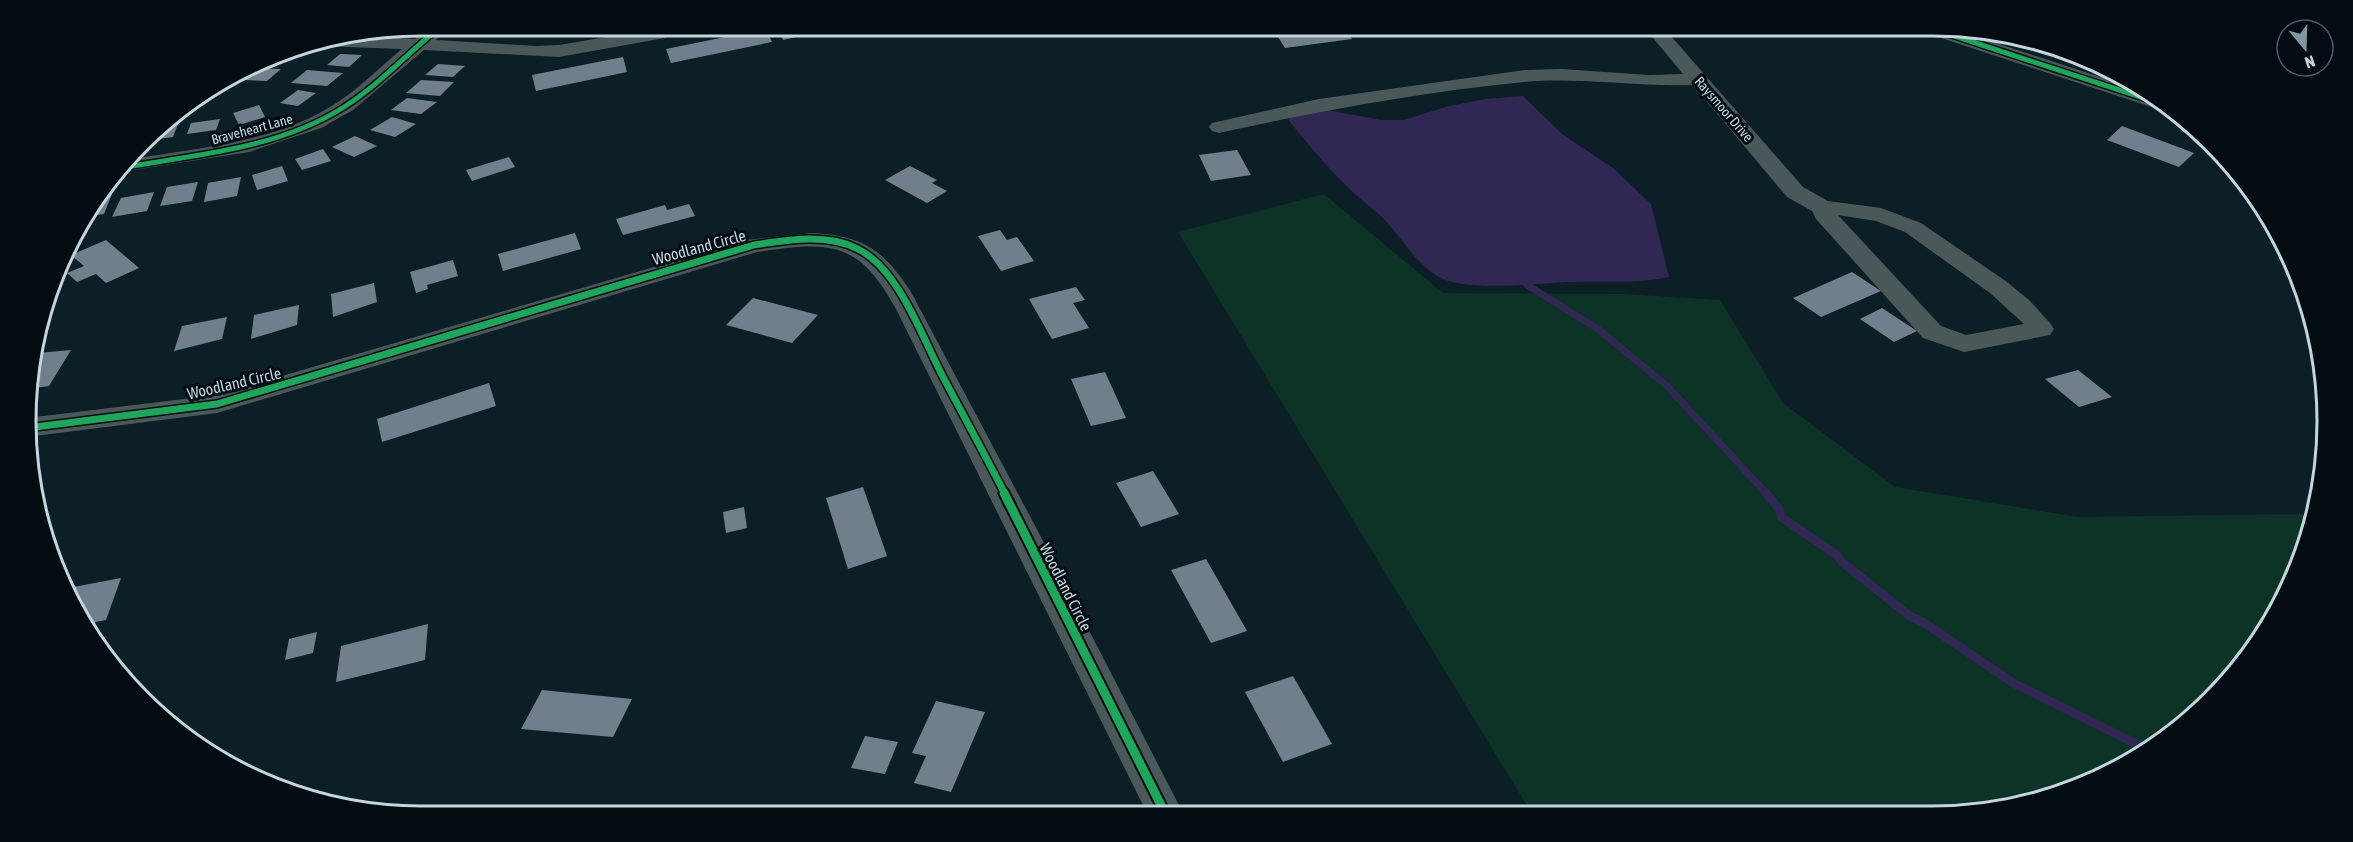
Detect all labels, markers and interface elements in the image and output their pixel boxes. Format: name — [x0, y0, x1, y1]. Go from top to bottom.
north arrow — [2275, 18, 2335, 78]
text: N — [2302, 52, 2317, 72]
street label: Raysmoor Drive — [1691, 73, 1757, 145]
street label: Braveheart Lane — [210, 110, 294, 148]
street label: Woodland Circle — [650, 226, 748, 268]
street label: Woodland Circle — [185, 363, 283, 403]
street label: Woodland Circle — [1036, 540, 1096, 634]

